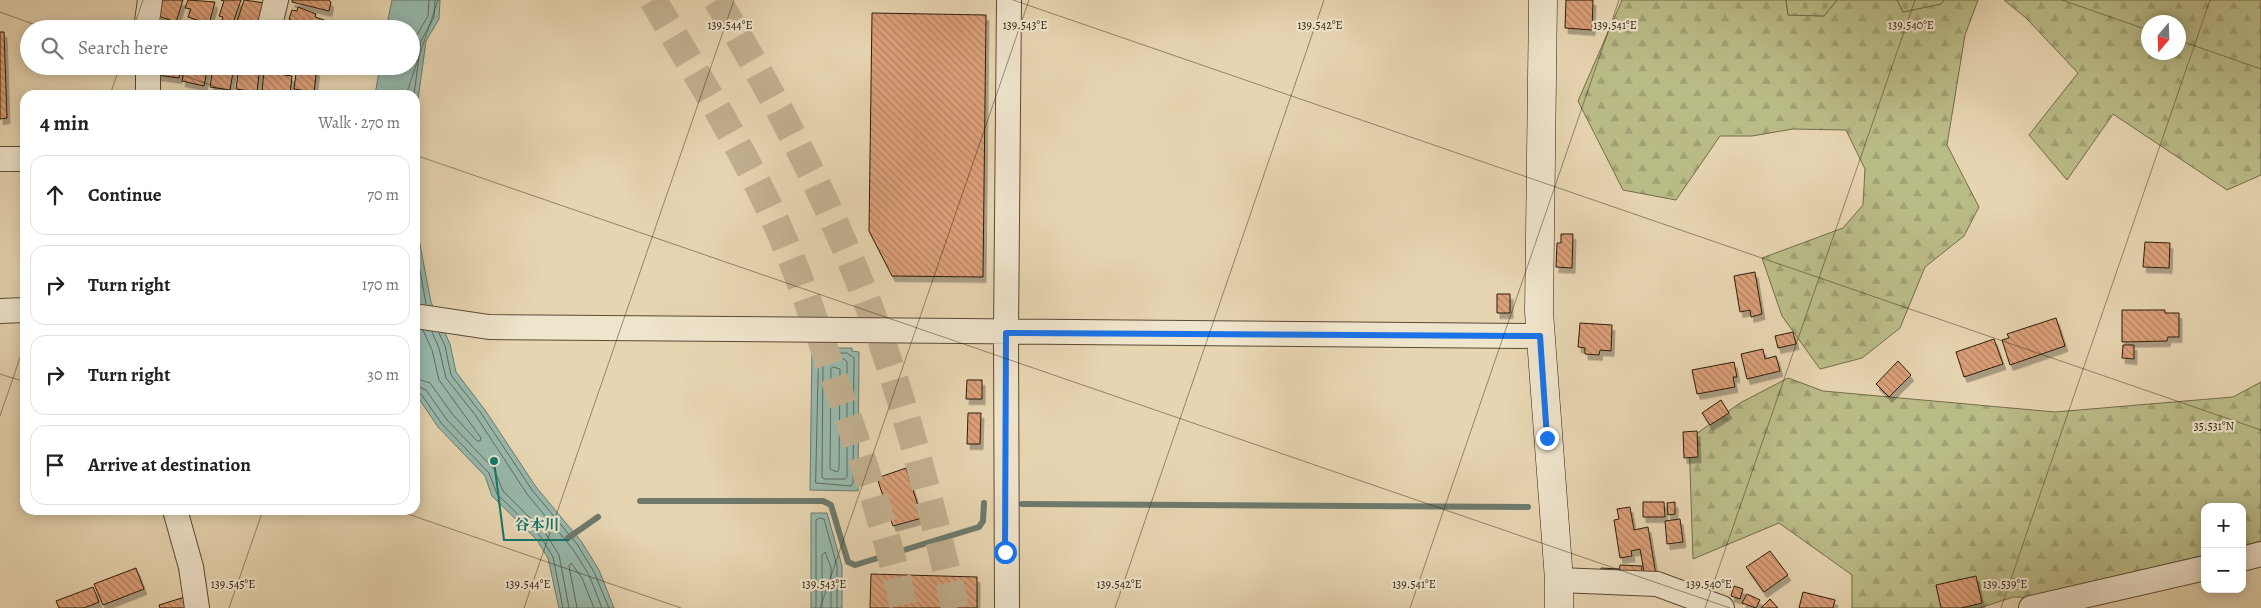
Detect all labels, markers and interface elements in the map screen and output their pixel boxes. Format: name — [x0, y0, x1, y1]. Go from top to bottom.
north arrow — [2141, 15, 2186, 60]
text: 139.544°E — [708, 17, 752, 33]
text: 139.543°E — [1003, 17, 1047, 33]
text: 139.542°E — [1297, 17, 1343, 33]
text: 139.541°E — [1593, 17, 1637, 33]
text: 139.540°E — [1888, 17, 1934, 33]
search box — [20, 20, 420, 75]
icon: search — [38, 34, 66, 62]
text: Search here — [78, 35, 168, 61]
text: 4 min — [40, 109, 89, 137]
text: Walk · 270 m — [318, 112, 400, 134]
icon: ahead — [41, 181, 69, 209]
text: Continue — [88, 182, 162, 208]
text: 70 m — [367, 184, 399, 206]
icon: right — [41, 271, 69, 299]
text: Turn right — [88, 272, 170, 298]
text: 170 m — [362, 274, 399, 296]
icon: right — [41, 361, 69, 389]
text: Turn right — [88, 362, 170, 388]
text: 30 m — [367, 364, 399, 386]
text: 35.531°N — [2194, 418, 2235, 434]
route end — [1536, 427, 1559, 450]
icon: arrive — [41, 451, 69, 479]
text: Arrive at destination — [88, 452, 251, 478]
map controls — [2201, 503, 2246, 593]
button: + — [2201, 503, 2246, 548]
callout: 谷本川 — [504, 510, 569, 540]
text: 谷本川 — [514, 515, 560, 535]
route start — [994, 541, 1017, 564]
button: − — [2201, 548, 2246, 593]
text: 139.545°E — [211, 576, 255, 592]
text: 139.544°E — [506, 576, 550, 592]
text: 139.543°E — [802, 576, 846, 592]
text: 139.542°E — [1096, 576, 1142, 592]
text: 139.541°E — [1392, 576, 1436, 592]
text: 139.540°E — [1686, 576, 1732, 592]
text: 139.539°E — [1983, 576, 2027, 592]

